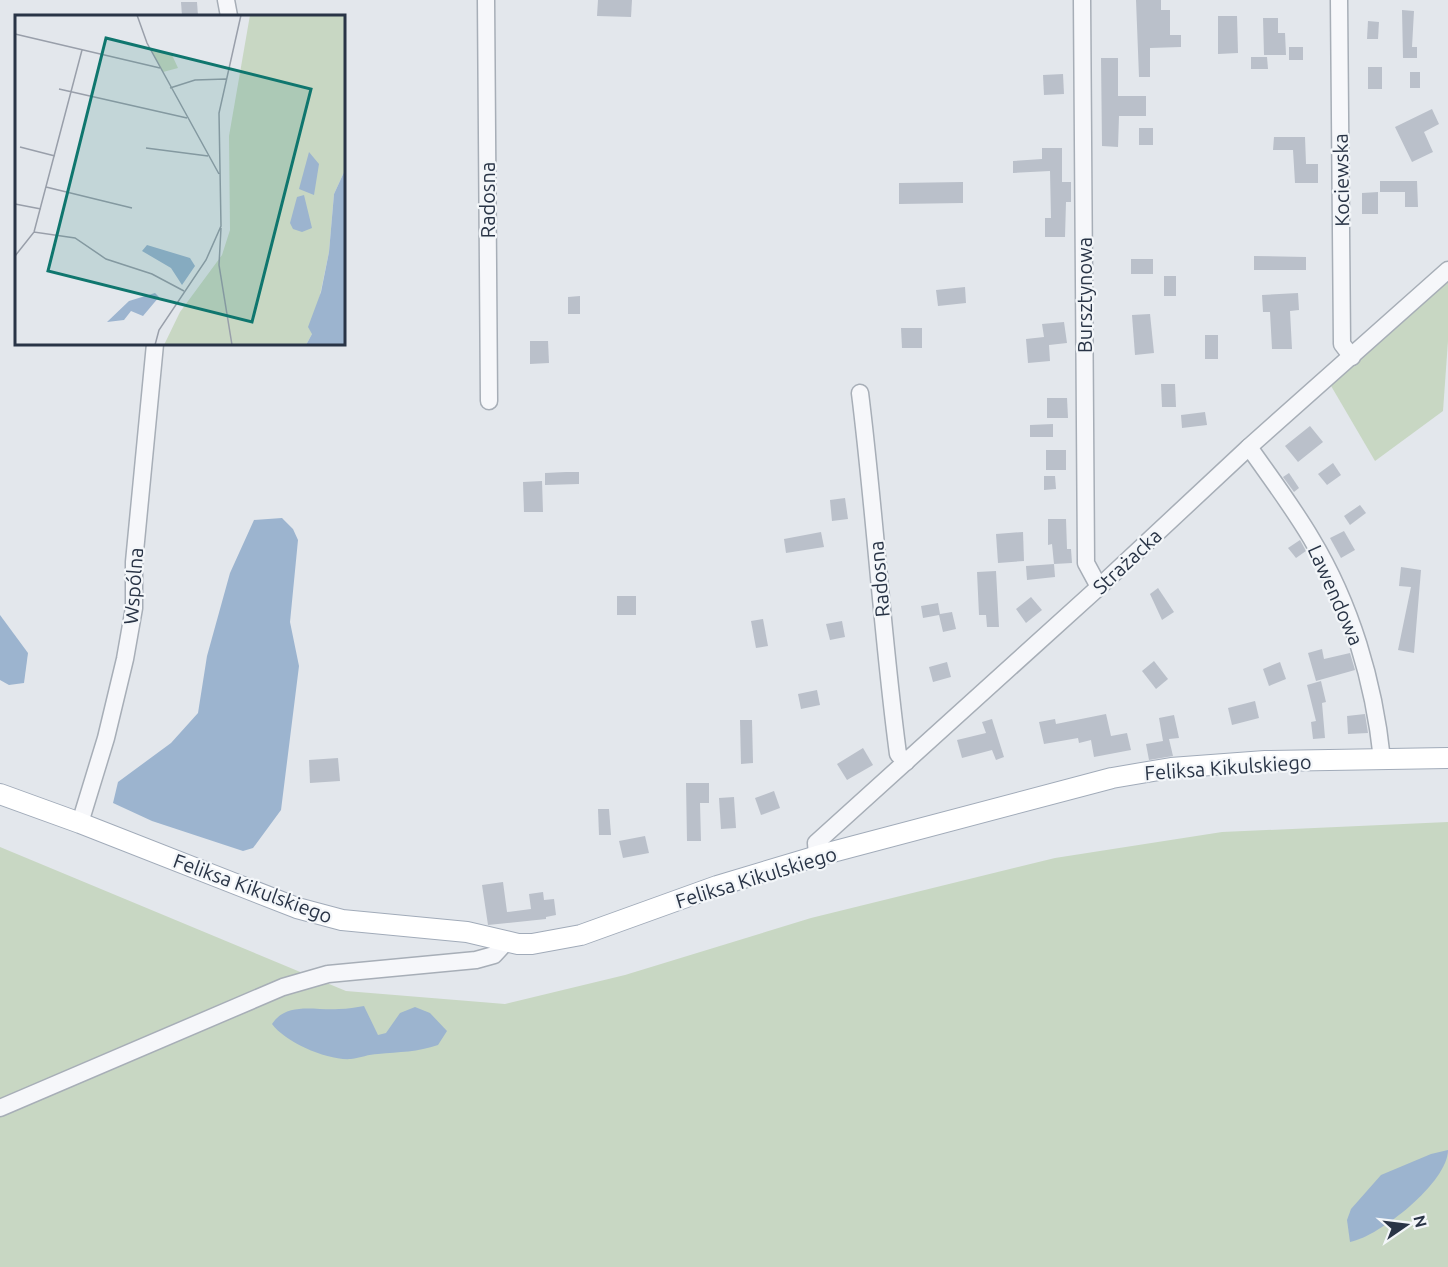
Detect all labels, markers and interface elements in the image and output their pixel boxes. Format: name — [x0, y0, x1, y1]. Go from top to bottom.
inset map — [15, 15, 345, 345]
street label: Kociewska — [1329, 133, 1353, 227]
street label: Radosna — [476, 162, 499, 238]
street label: Bursztynowa — [1073, 237, 1096, 353]
street label: Strażacka — [1088, 524, 1166, 598]
street label: Radosna — [864, 540, 894, 618]
street label: Lawendowa — [1304, 541, 1368, 649]
street label: Wspólna — [119, 547, 147, 625]
street label: Feliksa Kikulskiego — [1144, 750, 1312, 784]
street label: Feliksa Kikulskiego — [673, 842, 839, 912]
street label: Feliksa Kikulskiego — [170, 849, 336, 927]
north arrow — [1376, 1195, 1436, 1255]
text: N — [1410, 1213, 1431, 1229]

